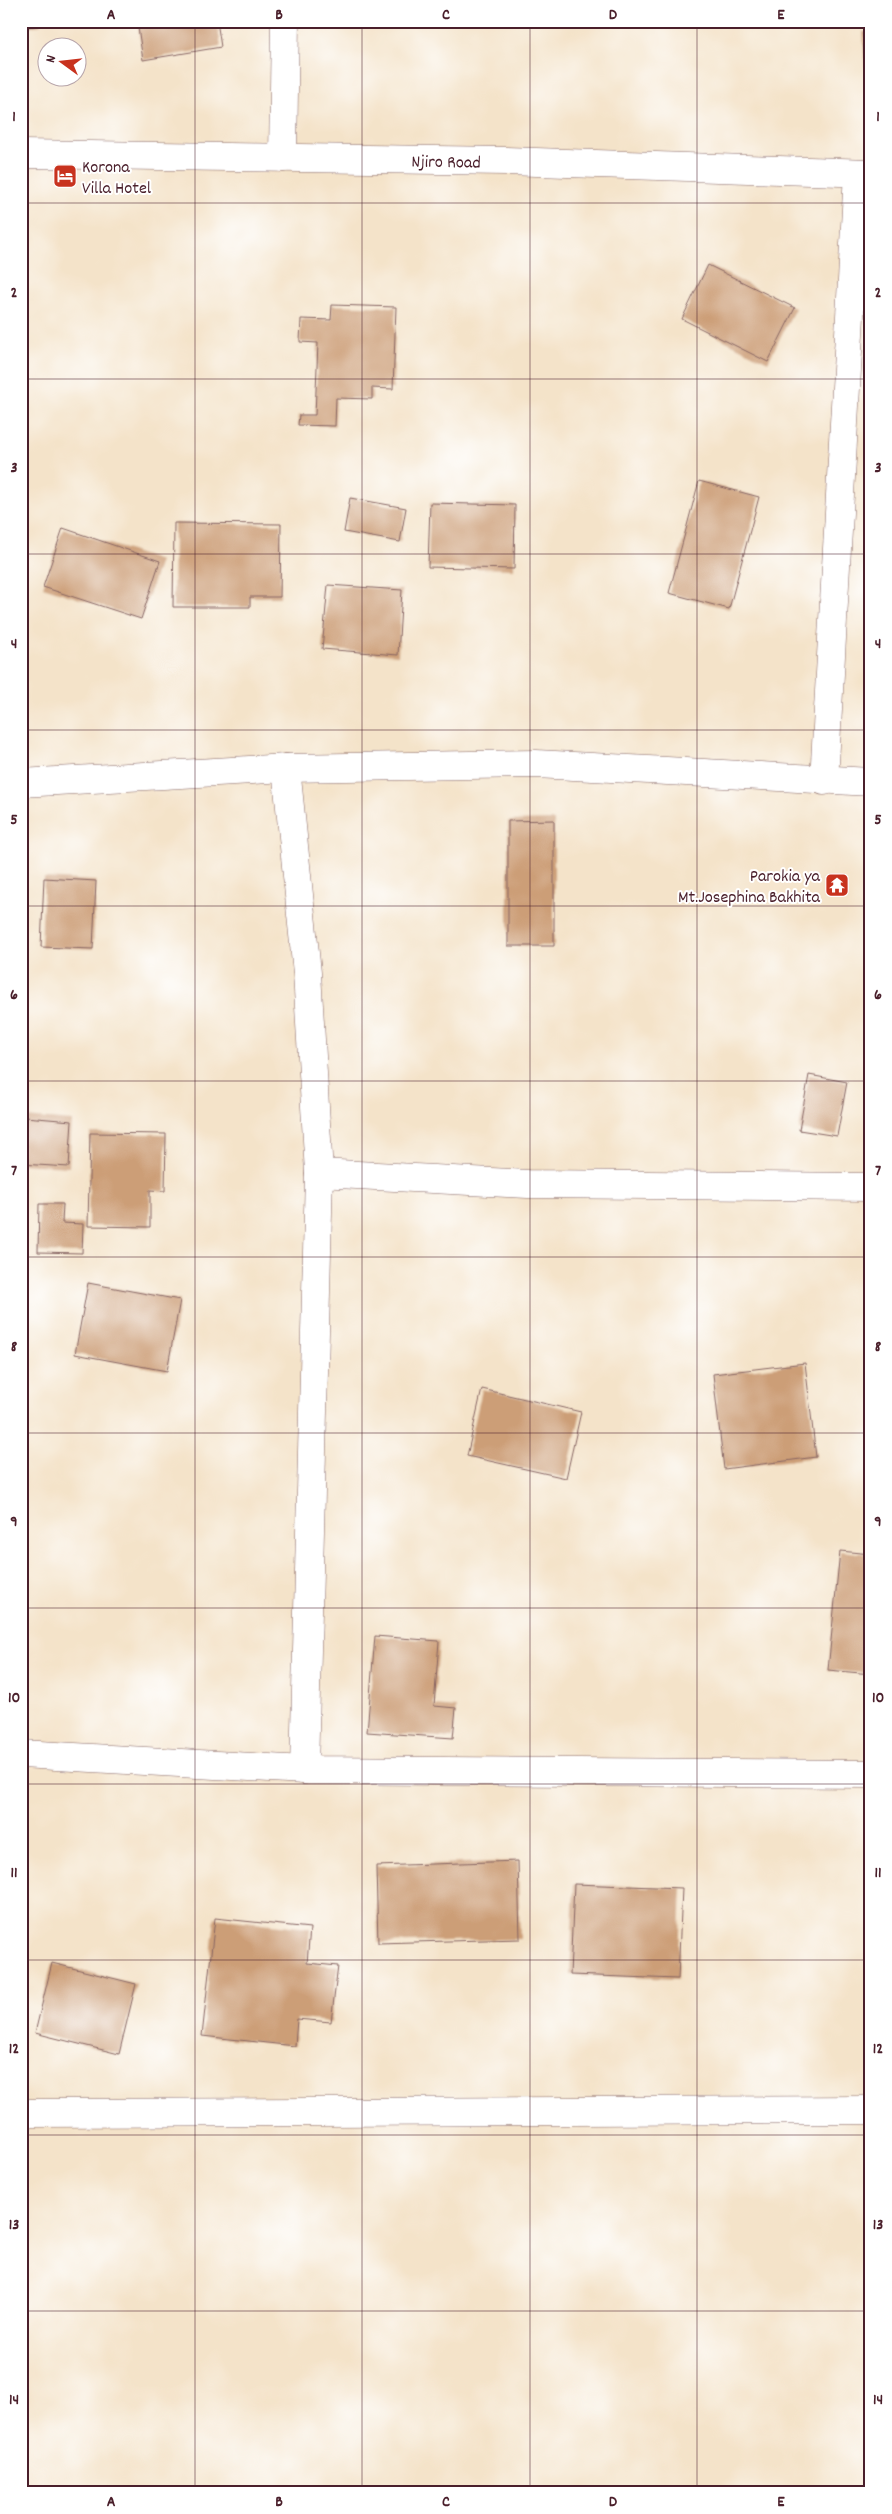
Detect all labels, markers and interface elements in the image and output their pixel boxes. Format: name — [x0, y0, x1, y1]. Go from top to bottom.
text: A — [107, 4, 116, 27]
text: B — [275, 4, 283, 27]
text: C — [442, 4, 450, 27]
text: D — [609, 4, 618, 27]
text: E — [777, 4, 785, 27]
north arrow — [38, 38, 88, 88]
text: N — [41, 53, 62, 65]
text: 1 — [12, 106, 16, 129]
text: 1 — [876, 106, 880, 129]
street label: Njiro Road — [411, 150, 481, 177]
place label: Korona Villa Hotel — [82, 156, 152, 202]
hotel icon: Korona Villa Hotel — [52, 163, 78, 189]
text: 2 — [11, 282, 18, 305]
text: 2 — [875, 282, 882, 305]
text: 3 — [10, 457, 18, 480]
text: 3 — [874, 457, 882, 480]
text: 4 — [11, 633, 17, 656]
text: 4 — [875, 633, 881, 656]
text: 5 — [10, 809, 18, 832]
text: 5 — [874, 809, 882, 832]
place label: Parokia ya Mt.Josephina Bakhita — [678, 865, 821, 911]
temple icon: Parokia ya Mt.Josephina Bakhita — [824, 872, 850, 898]
text: 6 — [10, 984, 18, 1007]
text: 6 — [874, 984, 882, 1007]
text: 7 — [11, 1160, 17, 1183]
text: 7 — [875, 1160, 881, 1183]
text: 8 — [11, 1336, 18, 1359]
text: 8 — [875, 1336, 882, 1359]
text: 9 — [10, 1511, 18, 1534]
text: 9 — [874, 1511, 882, 1534]
text: 10 — [8, 1687, 20, 1710]
text: 10 — [872, 1687, 884, 1710]
text: 11 — [10, 1862, 18, 1885]
text: 11 — [874, 1862, 882, 1885]
text: 12 — [9, 2038, 19, 2061]
text: 12 — [873, 2038, 883, 2061]
text: 13 — [9, 2214, 19, 2237]
text: 13 — [873, 2214, 883, 2237]
text: 14 — [9, 2389, 19, 2412]
text: 14 — [873, 2389, 883, 2412]
text: A — [107, 2491, 116, 2514]
text: B — [275, 2491, 283, 2514]
text: C — [442, 2491, 450, 2514]
text: D — [609, 2491, 618, 2514]
text: E — [777, 2491, 785, 2514]

